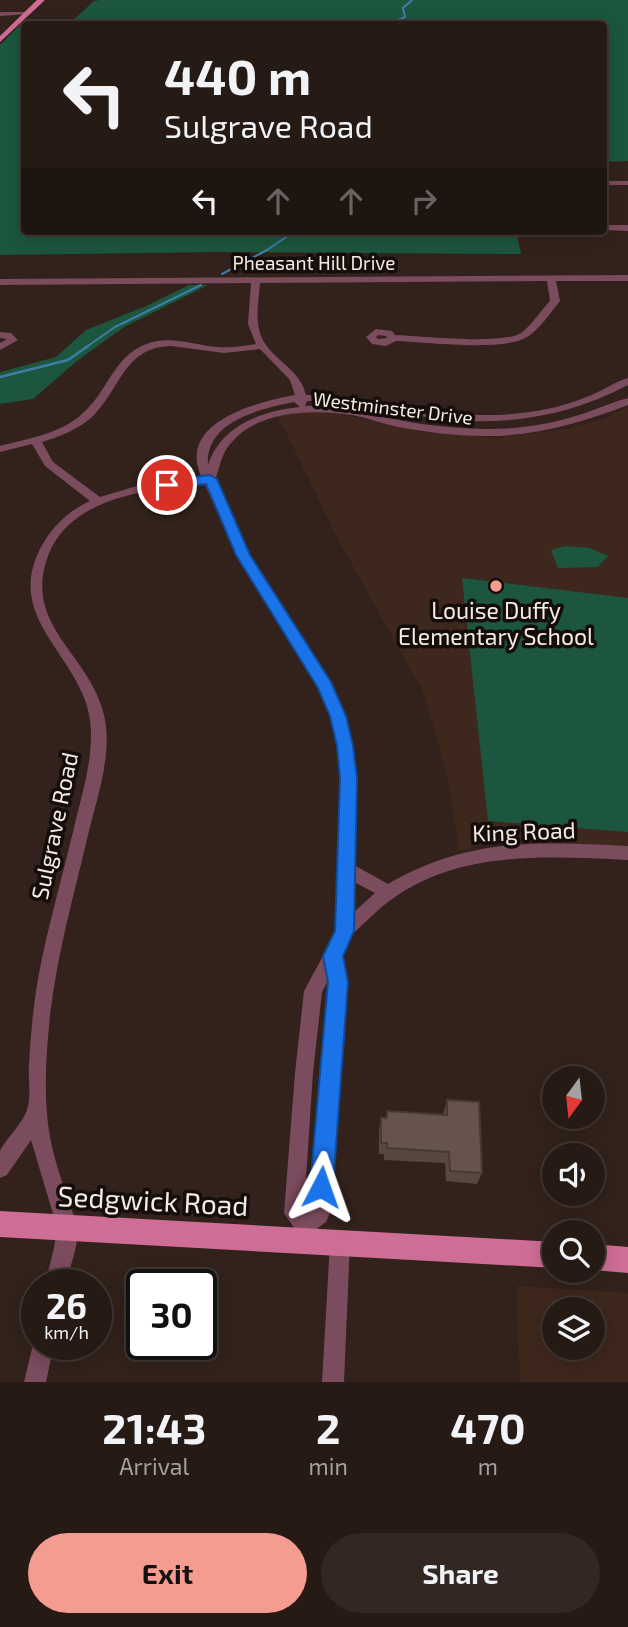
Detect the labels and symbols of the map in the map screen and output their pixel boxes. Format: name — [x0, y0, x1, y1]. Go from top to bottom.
street label: Pheasant Hill Drive — [232, 251, 396, 274]
street label: Westminster Drive — [312, 386, 474, 429]
pin — [137, 455, 197, 515]
marker: Louise Duffy Elementary School — [488, 578, 504, 594]
place label: Louise Duffy Elementary School — [398, 596, 594, 650]
street label: Sulgrave Road — [25, 750, 83, 902]
street label: King Road — [472, 815, 576, 847]
north arrow — [542, 1066, 606, 1129]
position arrow — [284, 1150, 358, 1224]
street label: Sedgwick Road — [57, 1178, 249, 1222]
speed limit sign: 30 — [126, 1269, 217, 1360]

